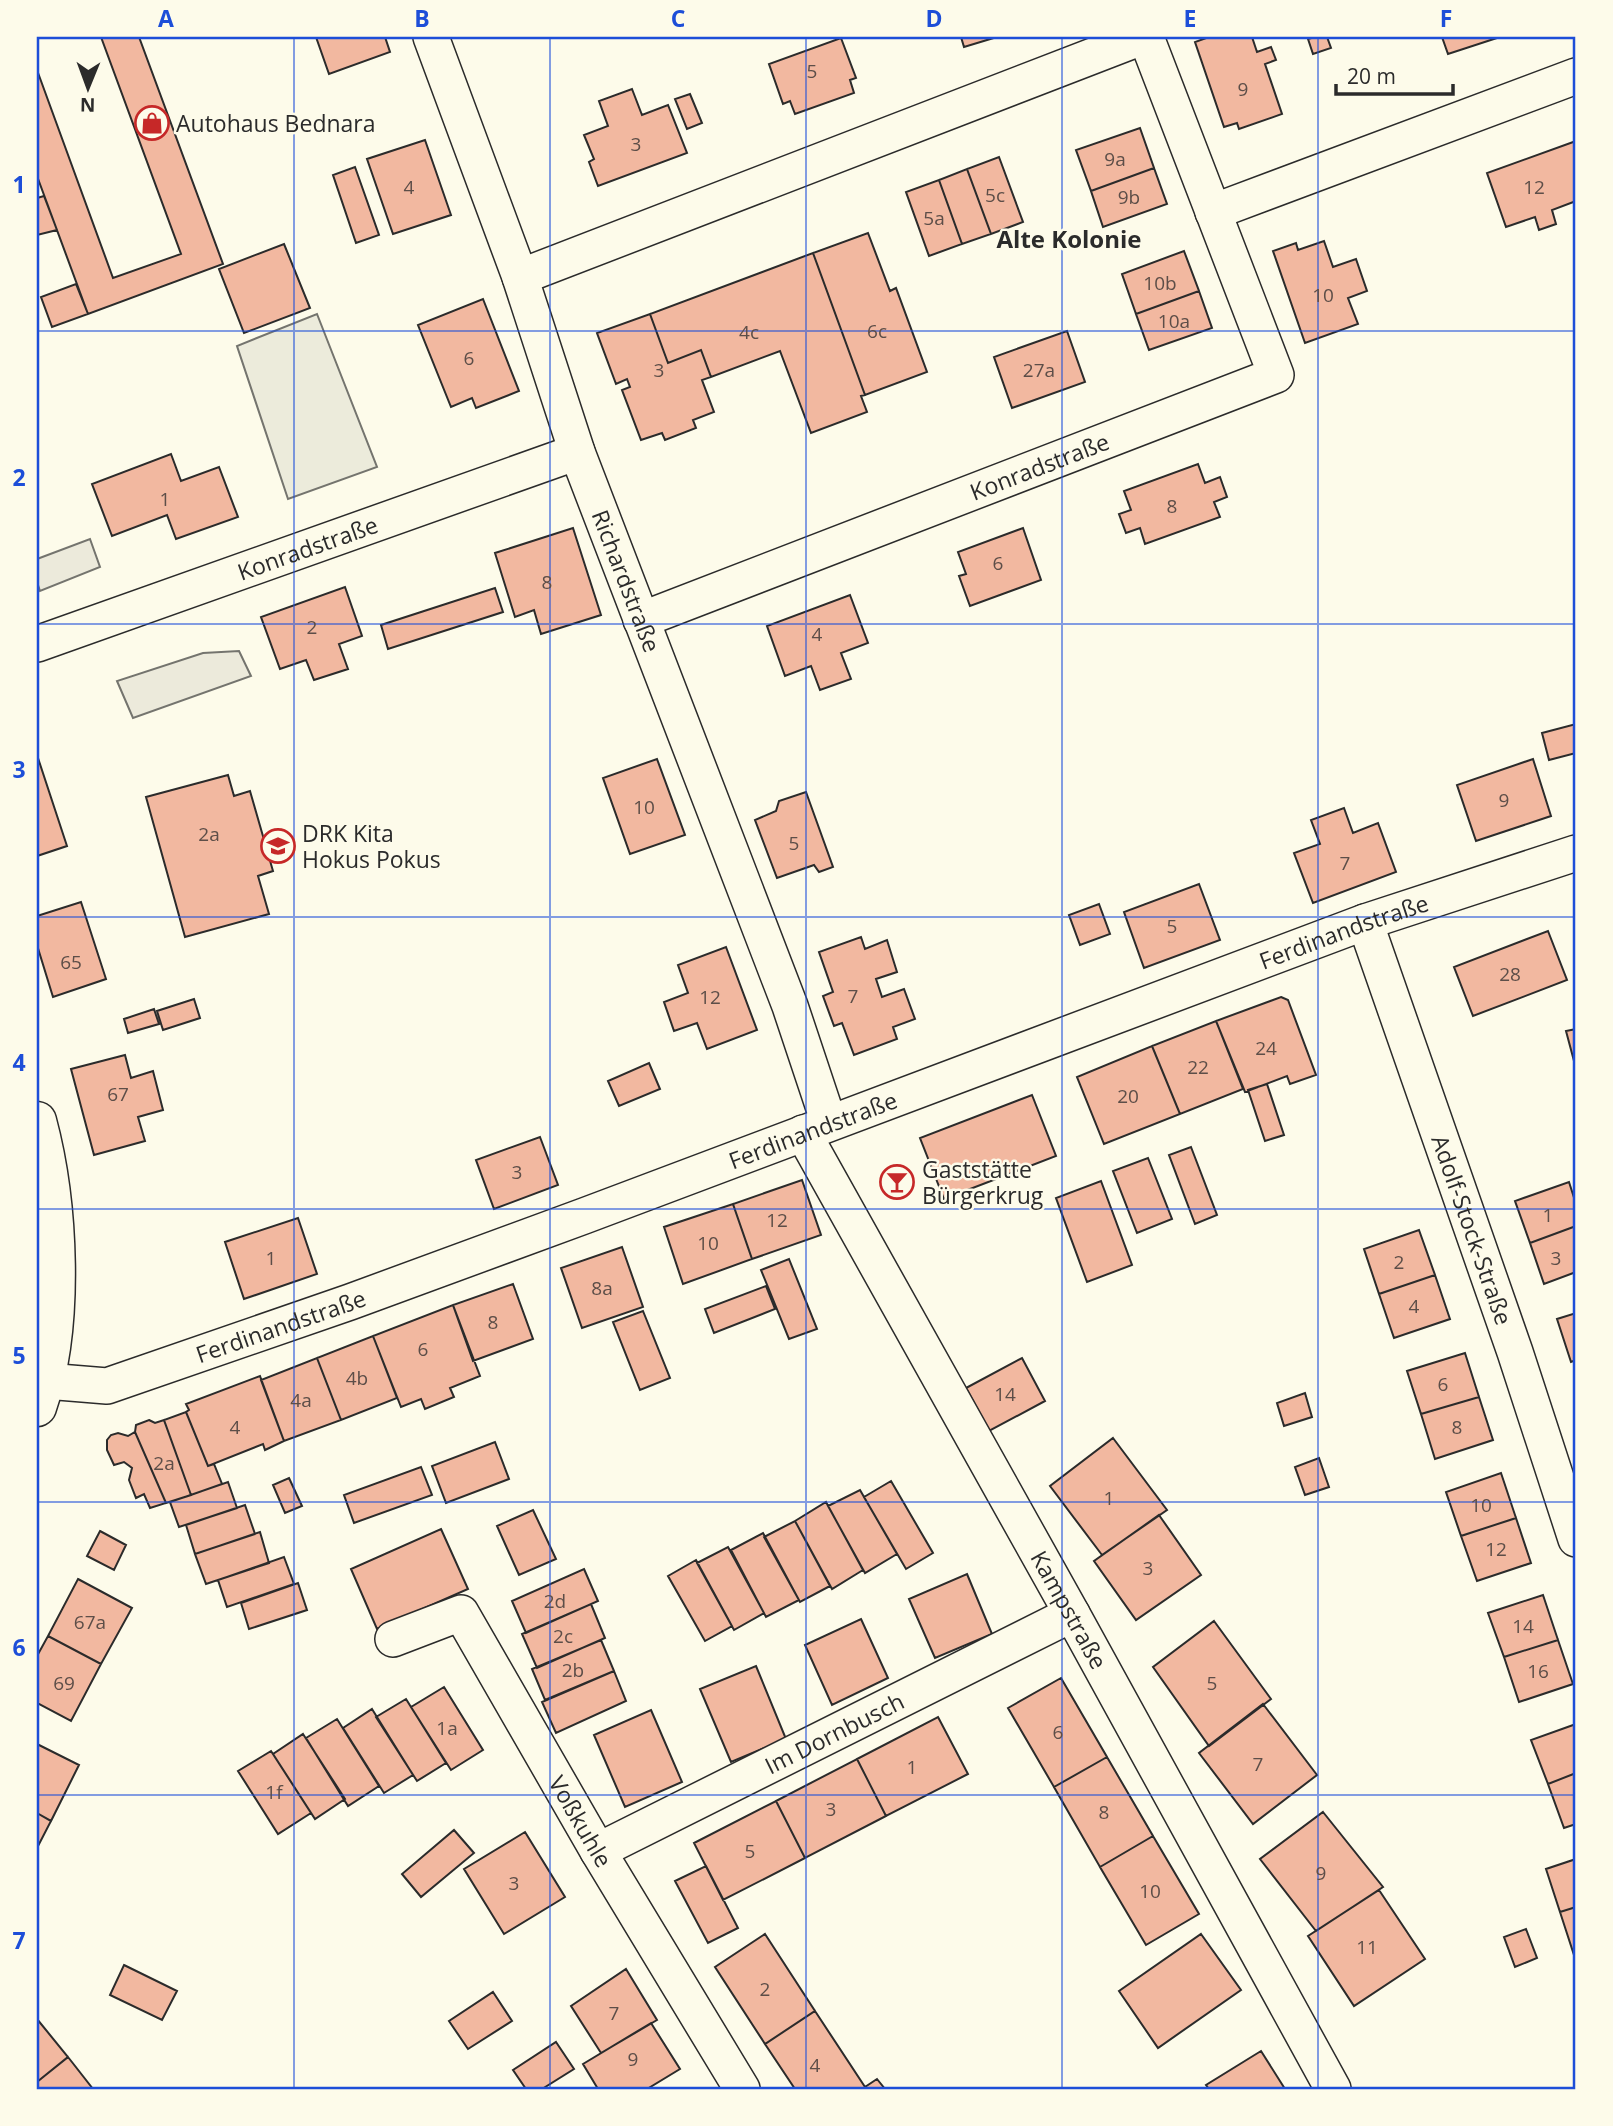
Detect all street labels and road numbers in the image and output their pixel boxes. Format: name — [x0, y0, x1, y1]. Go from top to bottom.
street label: Konradstraße — [965, 425, 1114, 508]
street label: Richardstraße — [585, 505, 668, 657]
street label: Konradstraße — [233, 508, 382, 588]
street label: Ferdinandstraße — [1255, 886, 1432, 976]
street label: Ferdinandstraße — [724, 1084, 902, 1176]
street label: Adolf-Stock-Straße — [1425, 1131, 1520, 1329]
street label: Ferdinandstraße — [191, 1282, 370, 1370]
street label: Kampstraße — [1024, 1545, 1115, 1675]
street label: Im Dornbusch — [759, 1685, 909, 1781]
street label: Voßkuhle — [542, 1769, 620, 1873]

